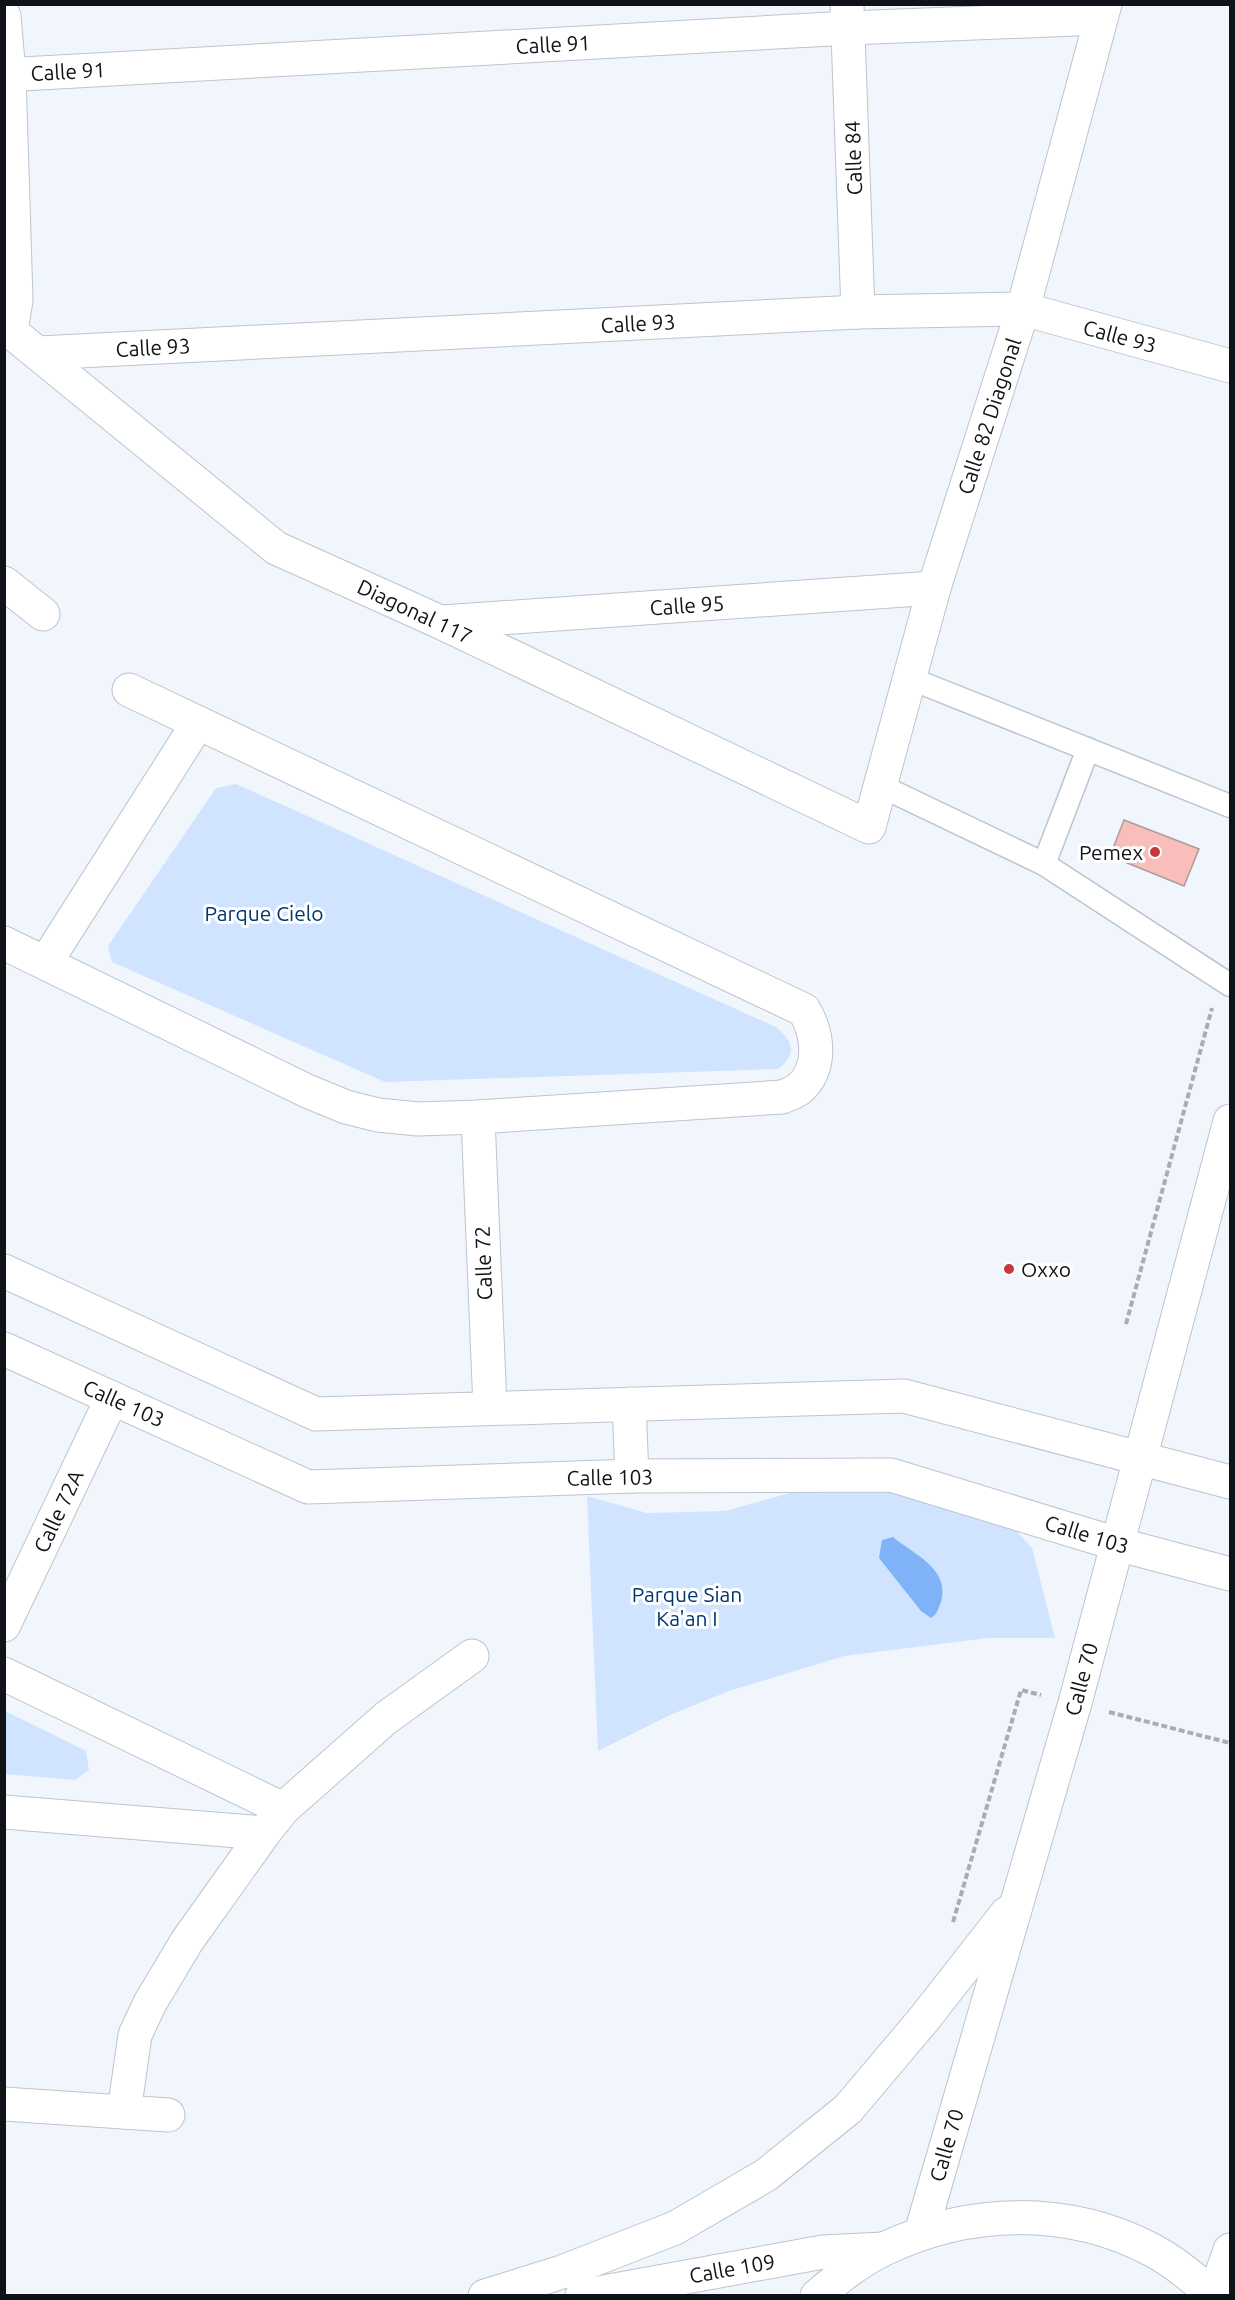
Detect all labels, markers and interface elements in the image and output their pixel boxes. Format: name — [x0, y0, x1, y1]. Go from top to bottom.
street label: Calle 91 — [515, 30, 591, 58]
street label: Calle 91 — [30, 57, 106, 85]
street label: Calle 84 — [840, 120, 866, 196]
street label: Calle 93 — [600, 309, 676, 337]
street label: Calle 93 — [1081, 315, 1159, 357]
street label: Calle 93 — [115, 333, 191, 361]
street label: Calle 82 Diagonal — [952, 335, 1026, 497]
street label: Diagonal 117 — [354, 574, 476, 648]
street label: Calle 95 — [649, 590, 725, 620]
place label: Pemex — [1079, 840, 1143, 864]
marker: Pemex — [1148, 845, 1162, 859]
park label: Parque Cielo — [204, 901, 324, 925]
street label: Calle 72 — [470, 1225, 496, 1301]
place label: Oxxo — [1021, 1257, 1071, 1281]
marker: Oxxo — [1002, 1262, 1016, 1276]
street label: Calle 103 — [80, 1374, 168, 1432]
street label: Calle 103 — [566, 1464, 654, 1490]
street label: Calle 72A — [28, 1466, 88, 1556]
street label: Calle 103 — [1042, 1510, 1132, 1558]
park label: Parque Sian Ka'an I — [632, 1582, 742, 1630]
street label: Calle 70 — [1060, 1640, 1102, 1718]
street label: Calle 70 — [924, 2106, 968, 2184]
street label: Calle 109 — [687, 2249, 777, 2287]

